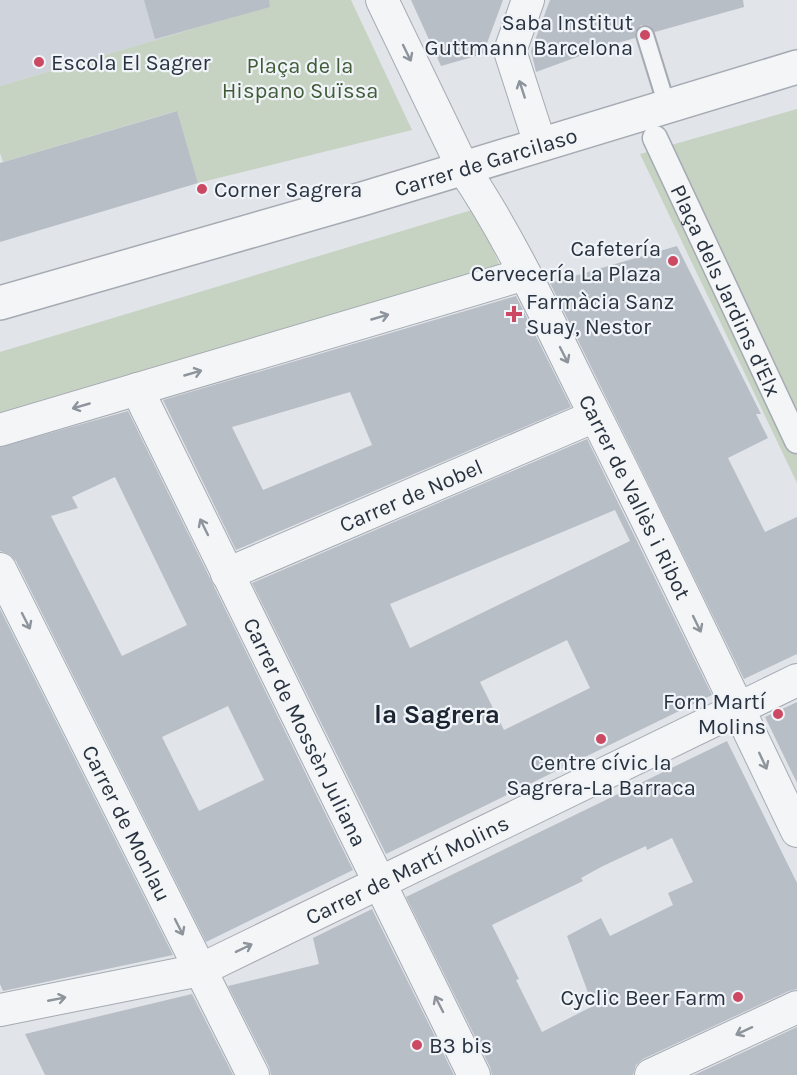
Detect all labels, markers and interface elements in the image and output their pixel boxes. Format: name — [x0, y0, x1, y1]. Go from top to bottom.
place label: Saba Institut Guttmann Barcelona — [425, 10, 633, 61]
marker: Saba Institut Guttmann Barcelona — [638, 28, 652, 42]
one-way arrow — [402, 43, 414, 61]
place label: Escola El Sagrer — [51, 50, 211, 76]
park label: Plaça de la Hispano Suïssa — [222, 53, 378, 104]
marker: Escola El Sagrer — [32, 55, 46, 69]
one-way arrow — [516, 80, 527, 99]
street label: Carrer de Garcilaso — [392, 122, 581, 202]
place label: Corner Sagrera — [214, 177, 362, 203]
street label: Plaça dels Jardins d'Elx — [665, 180, 786, 401]
marker: Corner Sagrera — [195, 182, 209, 196]
place label: Cafetería Cervecería La Plaza — [471, 236, 661, 287]
marker: Cafetería Cervecería La Plaza — [666, 254, 680, 268]
place label: Farmàcia Sanz Suay, Nestor — [526, 289, 674, 340]
marker: Farmàcia Sanz Suay, Nestor — [507, 307, 521, 321]
one-way arrow — [370, 311, 389, 322]
one-way arrow — [559, 345, 571, 363]
one-way arrow — [183, 367, 202, 378]
street label: Carrer de Vallès i Ribot — [573, 391, 696, 604]
one-way arrow — [71, 401, 90, 412]
street label: Carrer de Nobel — [336, 454, 487, 538]
one-way arrow — [198, 519, 210, 537]
one-way arrow — [21, 612, 32, 630]
street label: Carrer de Mossèn Juliana — [237, 614, 372, 851]
one-way arrow — [692, 614, 704, 632]
place label: Forn Martí Molins — [663, 689, 766, 740]
district label: la Sagrera — [374, 699, 500, 730]
marker: Forn Martí Molins — [771, 707, 785, 721]
marker: Centre cívic la Sagrera-La Barraca — [594, 732, 608, 746]
street label: Carrer de Monlau — [76, 741, 176, 906]
place label: Centre cívic la Sagrera-La Barraca — [506, 750, 696, 801]
one-way arrow — [758, 751, 770, 769]
street label: Carrer de Martí Molins — [302, 810, 513, 931]
one-way arrow — [173, 918, 185, 936]
one-way arrow — [235, 942, 253, 953]
place label: Cyclic Beer Farm — [561, 985, 726, 1011]
marker: Cyclic Beer Farm — [731, 990, 745, 1004]
one-way arrow — [47, 993, 67, 1004]
one-way arrow — [432, 995, 444, 1013]
one-way arrow — [736, 1026, 754, 1038]
place label: B3 bis — [429, 1033, 492, 1059]
marker: B3 bis — [410, 1038, 424, 1052]

